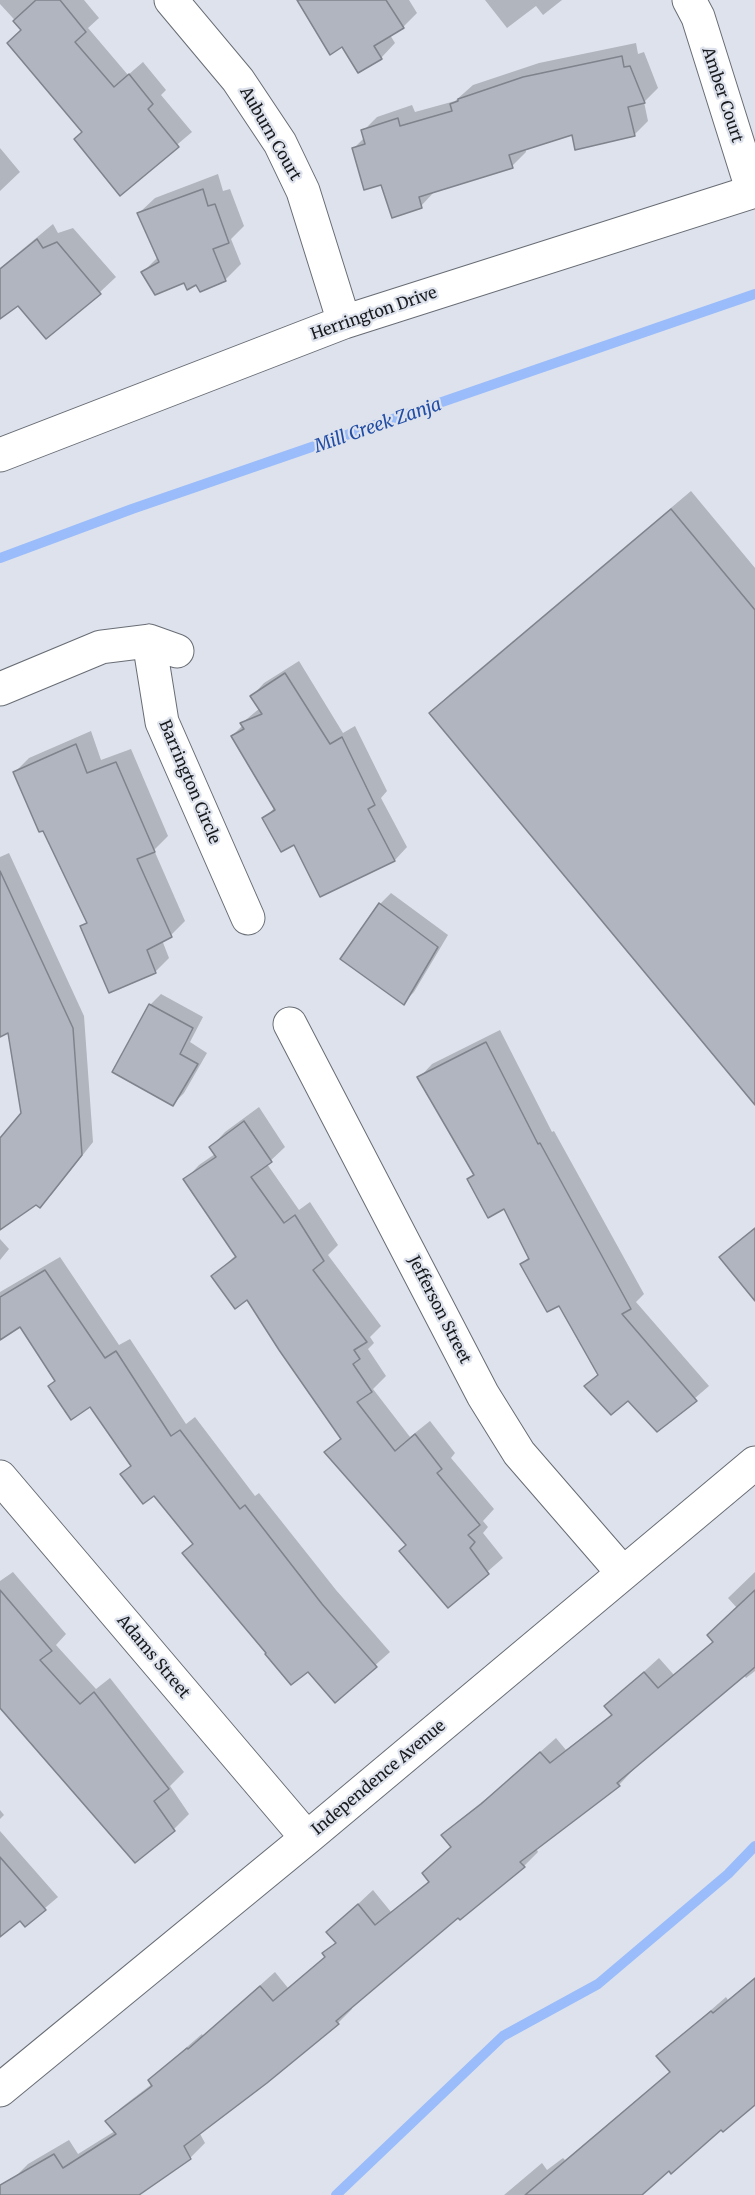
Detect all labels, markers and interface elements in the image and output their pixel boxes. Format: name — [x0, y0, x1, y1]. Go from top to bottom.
street label: Amber Court — [698, 45, 746, 145]
street label: Auburn Court — [235, 84, 305, 184]
street label: Herrington Drive — [308, 283, 440, 345]
water label: Mill Creek Zanja — [312, 394, 444, 458]
street label: Barrington Circle — [154, 717, 224, 847]
street label: Jefferson Street — [404, 1253, 474, 1367]
street label: Adams Street — [113, 1611, 193, 1703]
street label: Independence Avenue — [308, 1716, 450, 1840]

